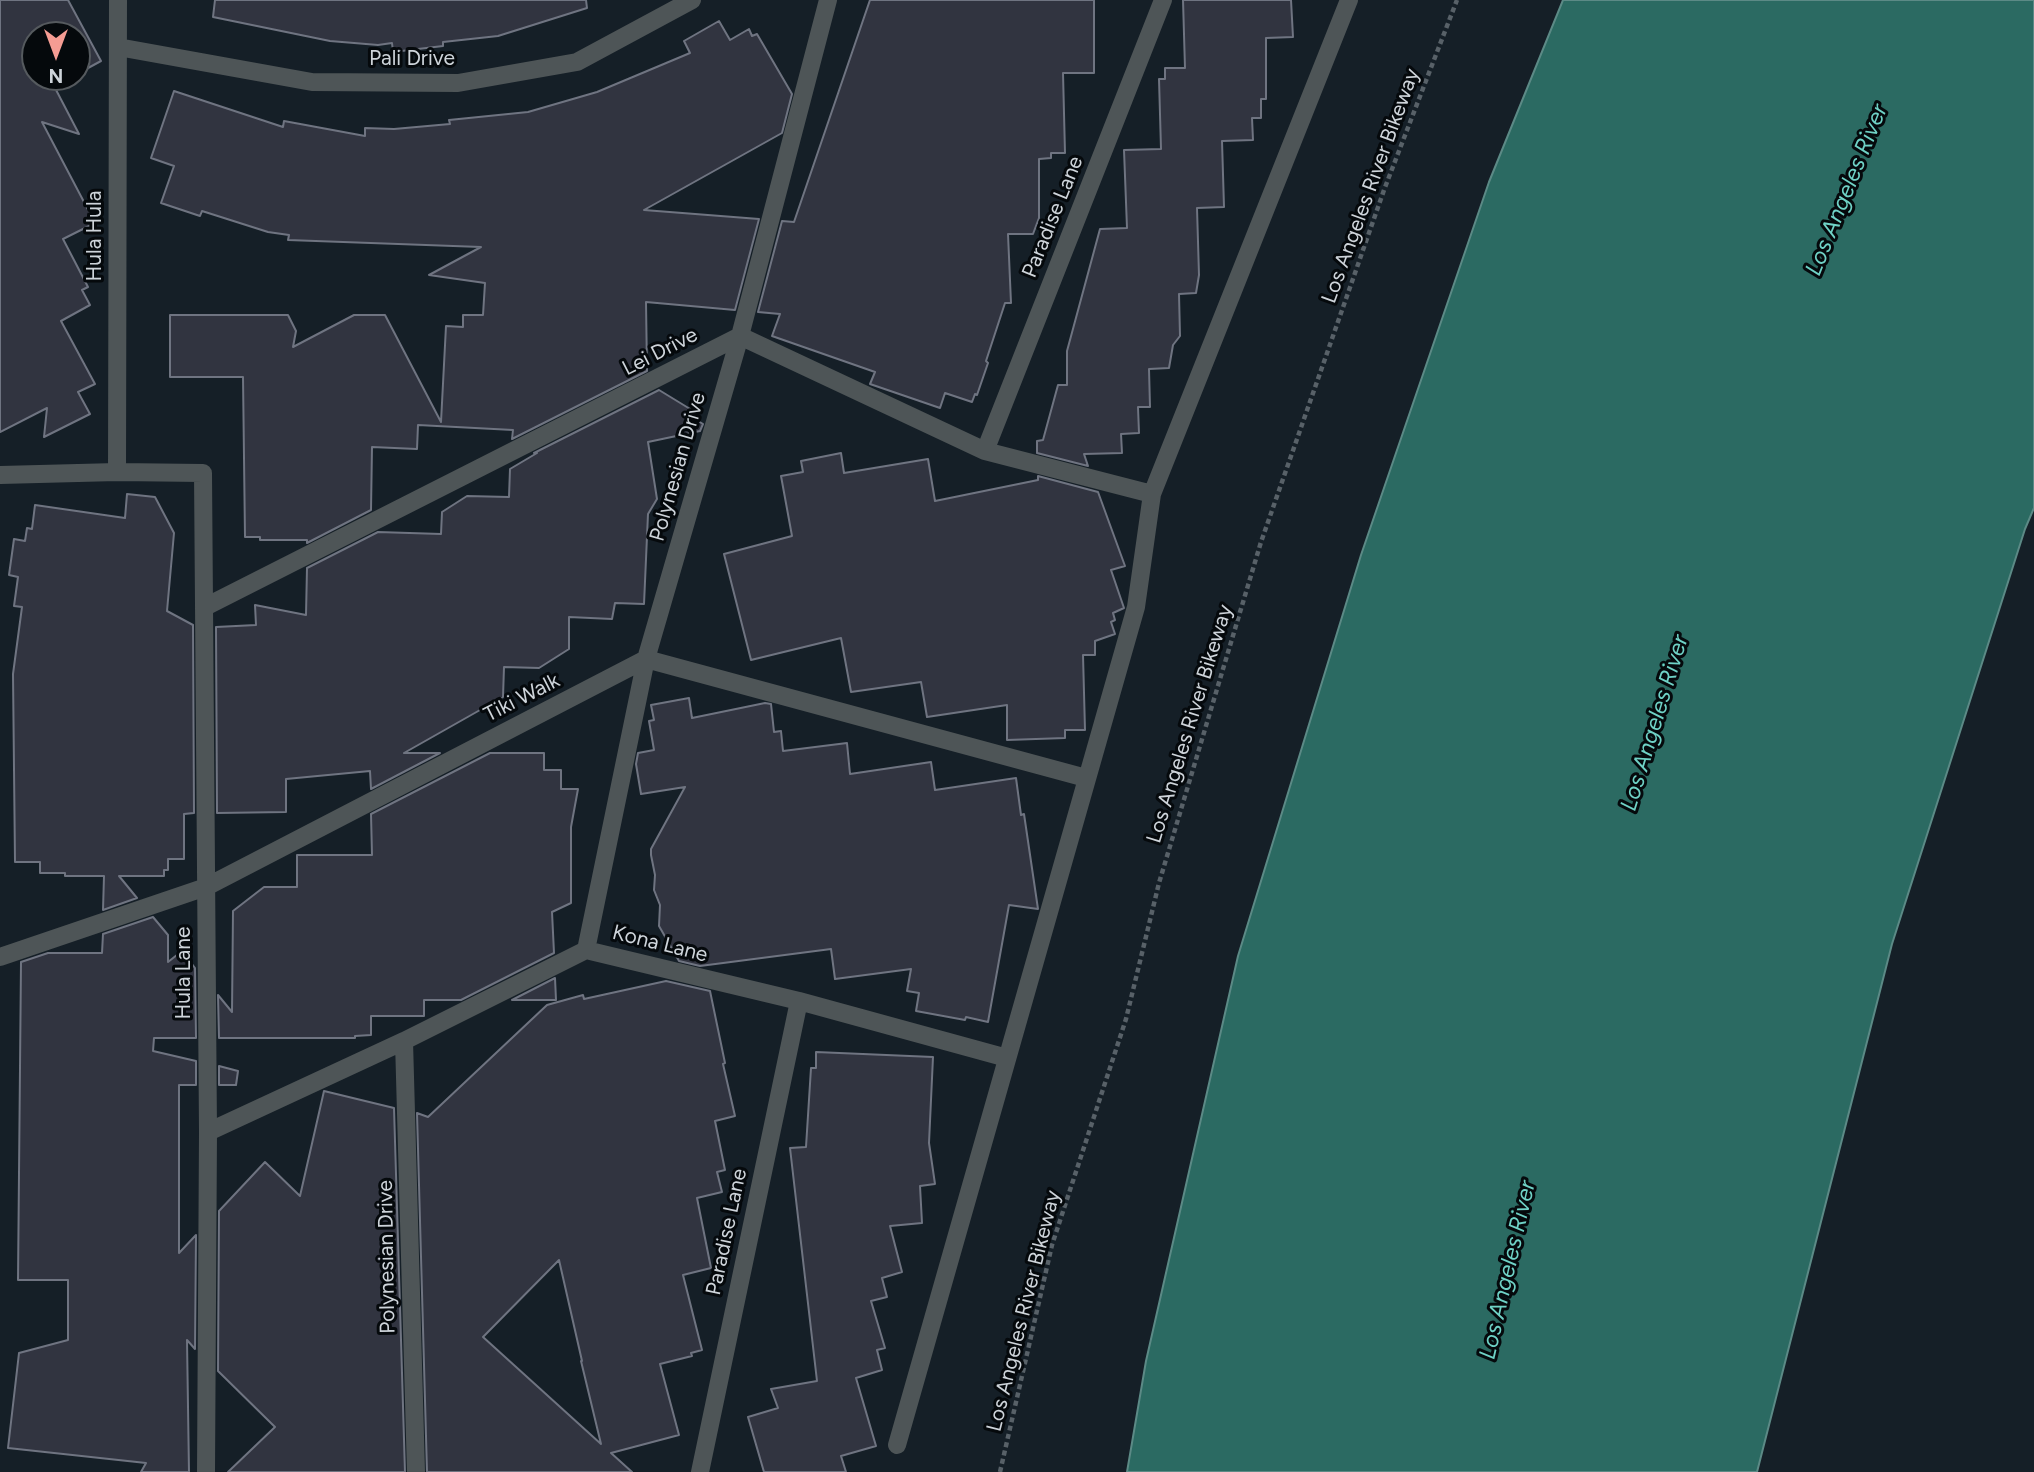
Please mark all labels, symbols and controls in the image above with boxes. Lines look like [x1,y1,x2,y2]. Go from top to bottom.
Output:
north arrow [21,21,91,91]
street label: Pali Drive [369,46,455,72]
text: N [49,64,63,87]
street label: Los Angeles River Bikeway [1317,65,1425,307]
water label: Los Angeles River [1800,100,1894,280]
street label: Paradise Lane [1017,153,1089,281]
street label: Hula Hula [82,191,108,281]
street label: Lei Drive [618,322,702,382]
street label: Polynesian Drive [645,390,711,544]
street label: Los Angeles River Bikeway [1142,602,1238,846]
water label: Los Angeles River [1615,632,1695,814]
street label: Tiki Walk [480,668,564,728]
street label: Kona Lane [610,920,710,968]
street label: Hula Lane [171,927,197,1019]
street label: Paradise Lane [701,1166,753,1298]
water label: Los Angeles River [1474,1178,1542,1362]
street label: Polynesian Drive [373,1180,401,1334]
street label: Los Angeles River Bikeway [982,1188,1066,1434]

